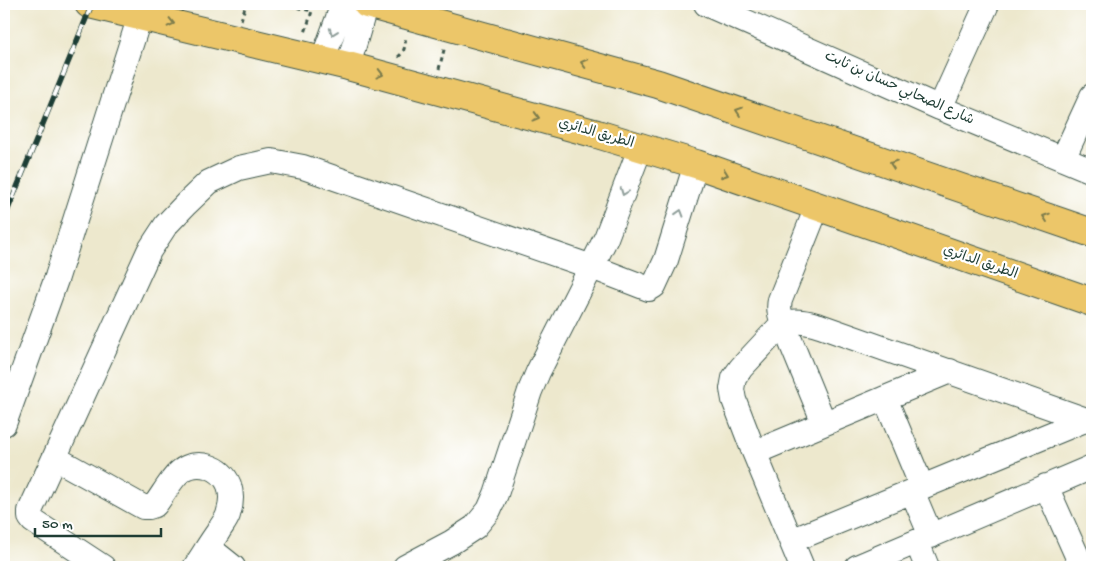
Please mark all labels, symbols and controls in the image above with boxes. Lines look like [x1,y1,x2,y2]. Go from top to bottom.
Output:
one-way arrow [166,17,175,28]
one-way arrow [329,27,339,35]
street label: شارع الصحابي حسان بن ثابت [821,48,976,132]
one-way arrow [579,58,588,69]
one-way arrow [375,68,384,79]
one-way arrow [735,107,744,117]
one-way arrow [532,111,541,122]
street label: الطريق الدائري [556,115,636,153]
one-way arrow [889,160,897,170]
one-way arrow [721,168,729,178]
one-way arrow [620,187,630,196]
one-way arrow [675,209,685,218]
one-way arrow [1042,213,1051,223]
street label: الطريق الدائري [940,242,1020,284]
scale bar [35,506,161,538]
text: 50 m [42,516,73,534]

